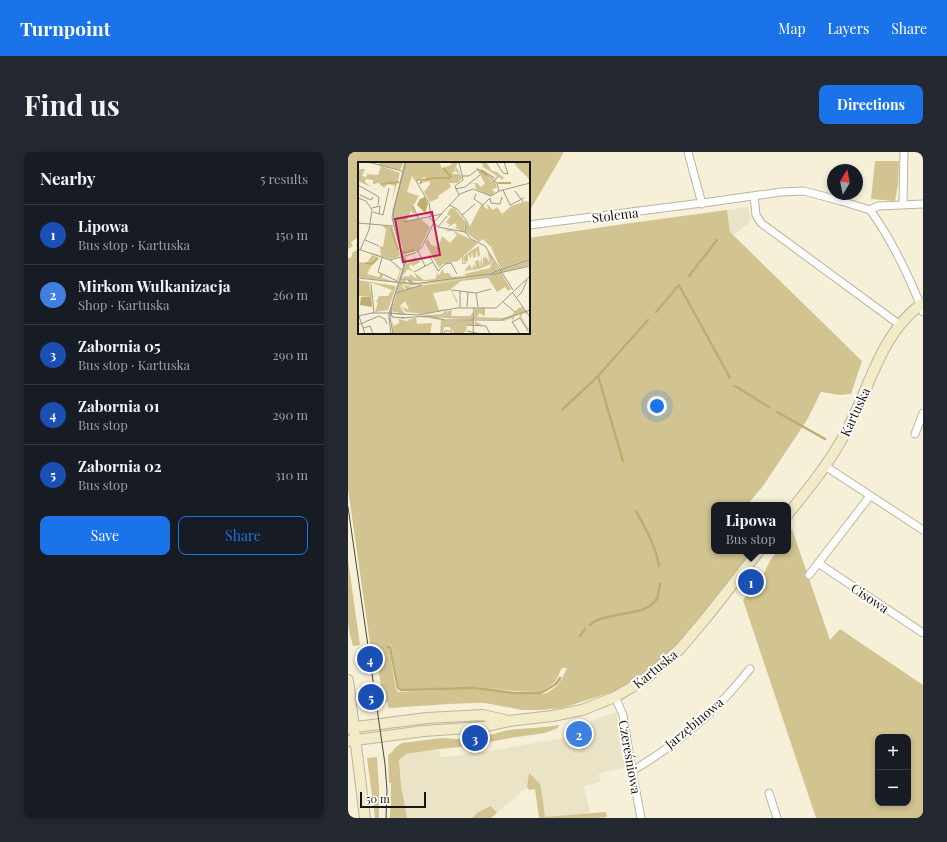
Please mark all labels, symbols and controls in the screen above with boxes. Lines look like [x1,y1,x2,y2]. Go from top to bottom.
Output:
text: Turnpoint [20,15,110,41]
text: Map [778,19,806,38]
text: Layers [828,19,869,38]
text: Share [891,19,927,38]
button: Directions [819,85,923,124]
text: Find us [24,86,120,123]
inset map [358,162,530,334]
north arrow [827,164,863,200]
text: Nearby [40,167,95,189]
text: 5 results [260,170,308,187]
street label: Stolema [591,203,640,226]
text: Lipowa [78,216,129,236]
text: 1 [51,226,55,243]
text: 150 m [275,226,308,243]
text: Bus stop · Kartuska [78,236,190,253]
text: Mirkom Wulkanizacja [78,276,230,296]
text: 2 [50,286,56,303]
text: 260 m [272,286,308,303]
text: Shop · Kartuska [78,296,169,313]
text: Zabornia 05 [78,336,161,356]
text: 3 [50,346,56,363]
text: 290 m [273,346,308,363]
text: Bus stop · Kartuska [78,356,190,373]
street label: Kartuska [836,384,874,439]
text: Zabornia 01 [78,396,160,416]
your location [647,396,667,416]
text: 4 [50,406,56,423]
text: 290 m [273,406,308,423]
text: Bus stop [78,416,128,433]
text: Zabornia 02 [78,456,162,476]
text: 5 [50,466,56,483]
text: 310 m [275,466,308,483]
text: Bus stop [78,476,128,493]
popup [711,502,791,554]
text: Lipowa [726,510,776,530]
button: Save [40,516,170,555]
button: Share [178,516,308,555]
text: Bus stop [726,530,776,547]
pin: 1 [738,567,764,597]
street label: Cisowa [848,579,893,617]
pin: 4 [357,644,383,674]
street label: Kartuska [629,645,681,692]
pin: 5 [358,682,384,712]
street label: Jarzębinowa [660,693,727,753]
pin: 2 [566,719,592,749]
street label: Czereśniowa [616,719,645,796]
pin: 3 [462,723,488,753]
map controls [875,734,911,806]
button: + [875,734,911,770]
button: − [875,770,911,806]
scale bar [360,790,426,809]
text: 50 m [366,791,390,806]

